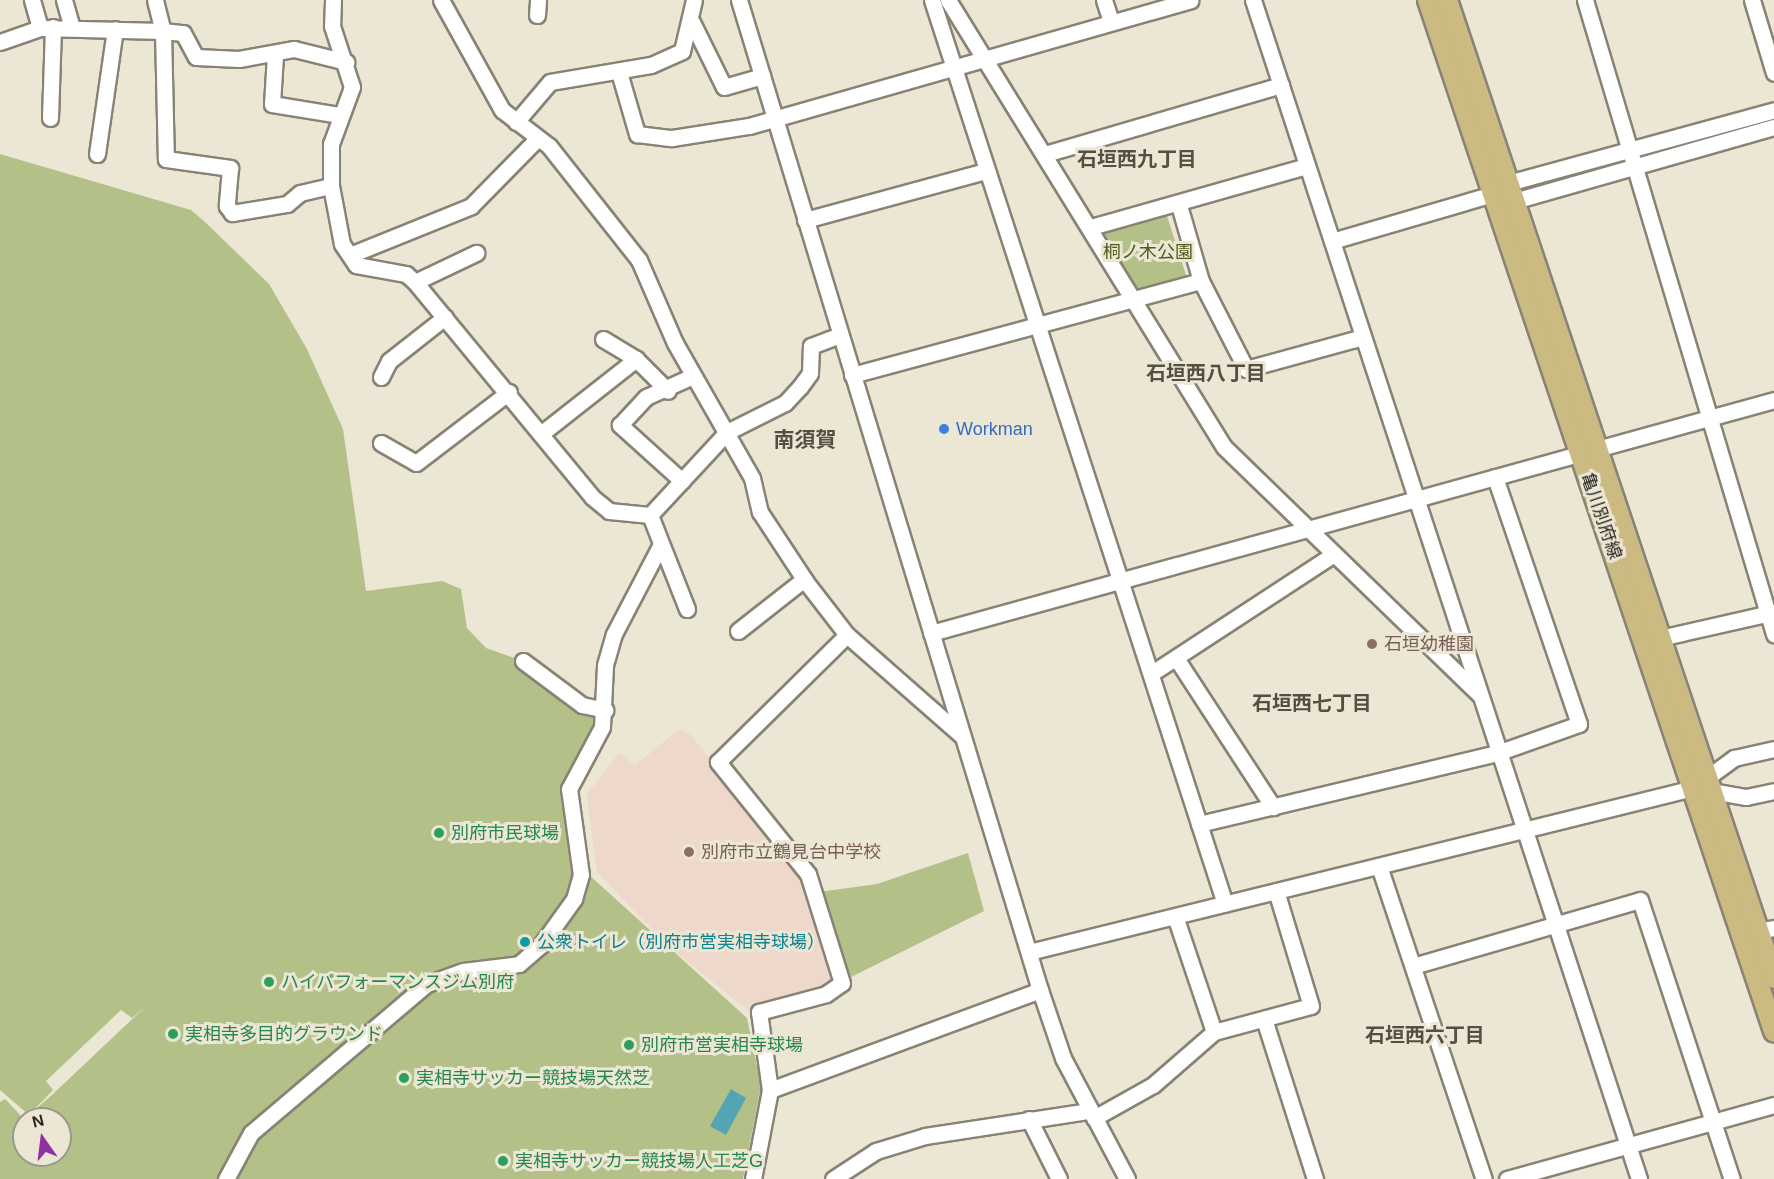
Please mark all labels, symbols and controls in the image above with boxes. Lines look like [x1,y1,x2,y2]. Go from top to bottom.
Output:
district label: 石垣西九丁目 [1077,147,1197,171]
park label: 桐ノ木公園 [1103,241,1193,263]
district label: 石垣西八丁目 [1146,361,1266,385]
place label: Workman [956,418,1033,440]
marker: Workman [937,422,951,436]
district label: 南須賀 [774,427,836,453]
street label: 亀川別府線 [1576,470,1626,562]
place label: 石垣幼稚園 [1384,633,1474,655]
marker: 石垣幼稚園 [1365,637,1379,651]
district label: 石垣西七丁目 [1252,691,1372,715]
place label: 別府市民球場 [451,822,559,844]
marker: 別府市民球場 [432,826,446,840]
place label: 別府市立鶴見台中学校 [701,841,881,863]
marker: 別府市立鶴見台中学校 [682,845,696,859]
place label: 公衆トイレ（別府市営実相寺球場） [537,931,825,953]
marker: 公衆トイレ（別府市営実相寺球場） [518,935,532,949]
place label: ハイパフォーマンスジム別府 [281,971,515,993]
marker: ハイパフォーマンスジム別府 [262,975,276,989]
place label: 実相寺多目的グラウンド [185,1023,383,1045]
district label: 石垣西六丁目 [1365,1023,1485,1047]
marker: 実相寺多目的グラウンド [166,1027,180,1041]
place label: 別府市営実相寺球場 [641,1034,803,1056]
marker: 別府市営実相寺球場 [622,1038,636,1052]
place label: 実相寺サッカー競技場天然芝 [416,1067,650,1089]
marker: 実相寺サッカー競技場天然芝 [397,1071,411,1085]
north arrow [12,1107,72,1167]
text: N [30,1111,46,1131]
place label: 実相寺サッカー競技場人工芝G [515,1150,763,1172]
marker: 実相寺サッカー競技場人工芝G [496,1154,510,1168]

